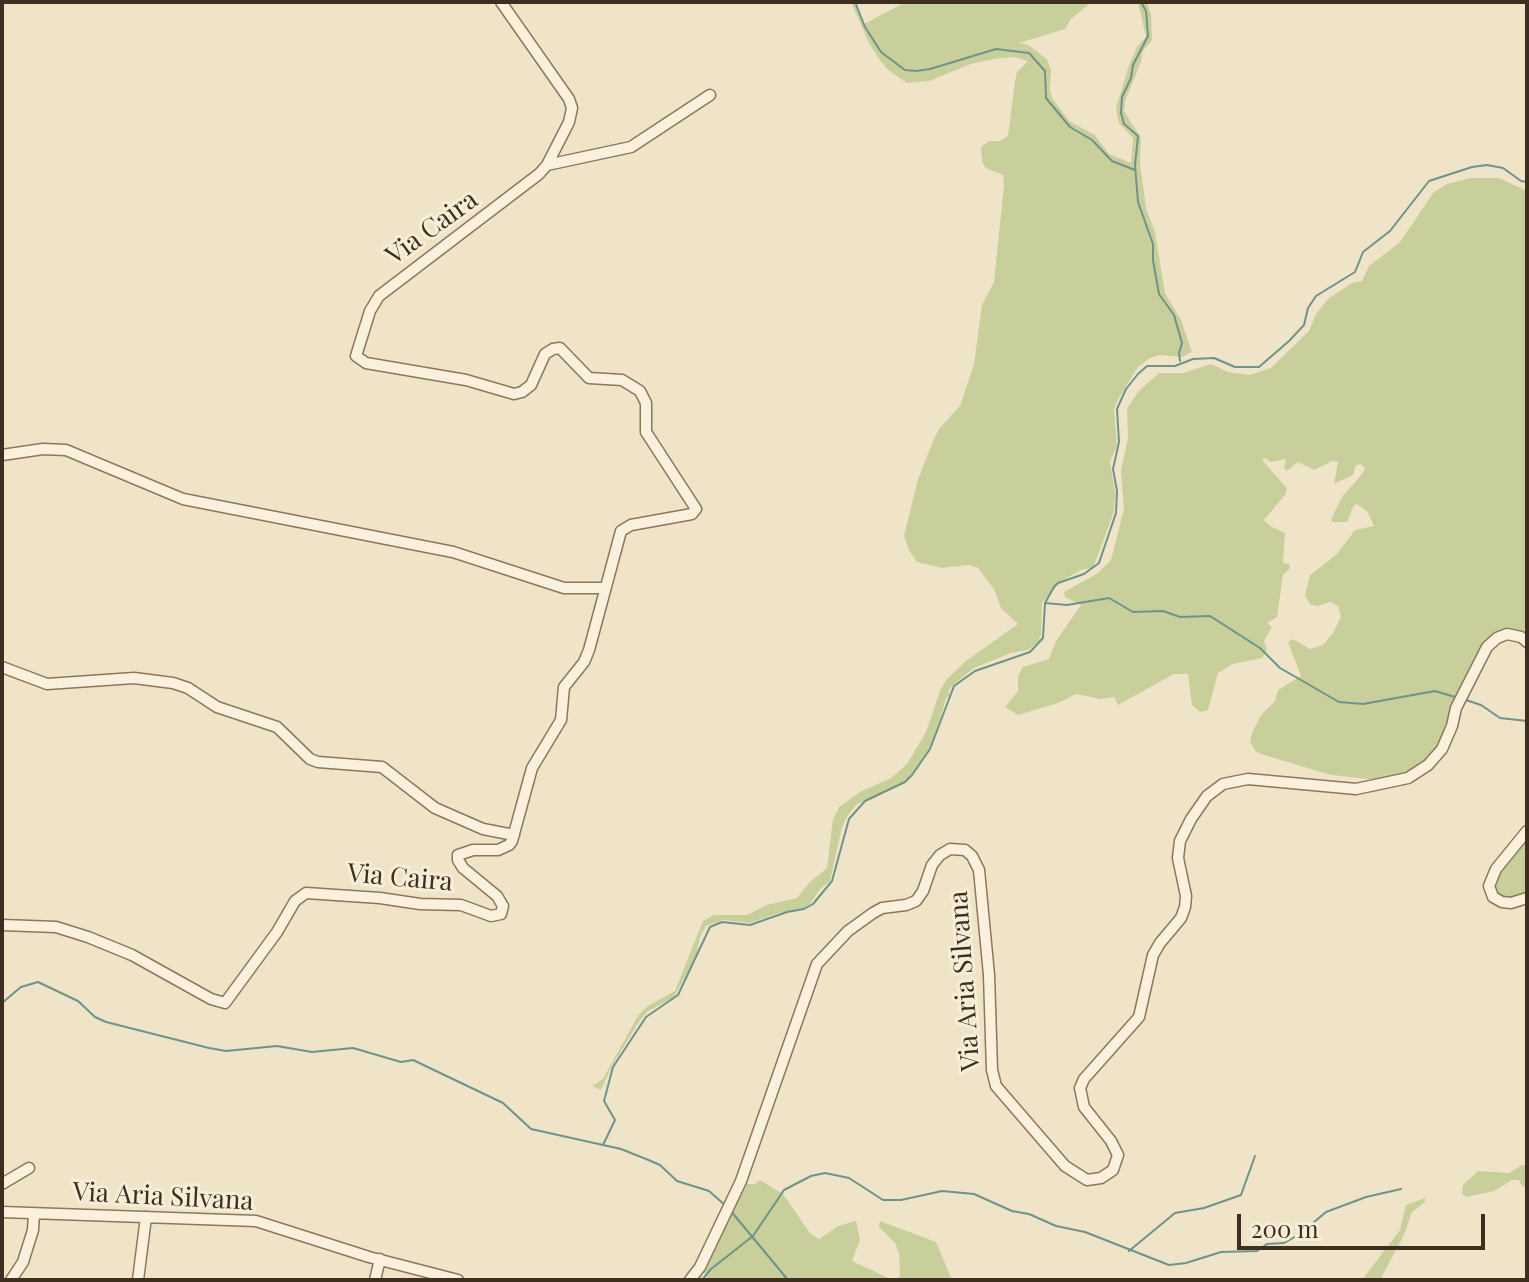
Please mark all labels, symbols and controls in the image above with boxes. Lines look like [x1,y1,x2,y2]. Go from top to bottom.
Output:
street label: Via Caira [380,184,484,272]
street label: Via Caira [346,858,454,898]
street label: Via Aria Silvana [943,890,987,1072]
street label: Via Aria Silvana [72,1177,254,1217]
scale bar [1241,1198,1489,1248]
text: 200 m [1251,1212,1319,1244]

